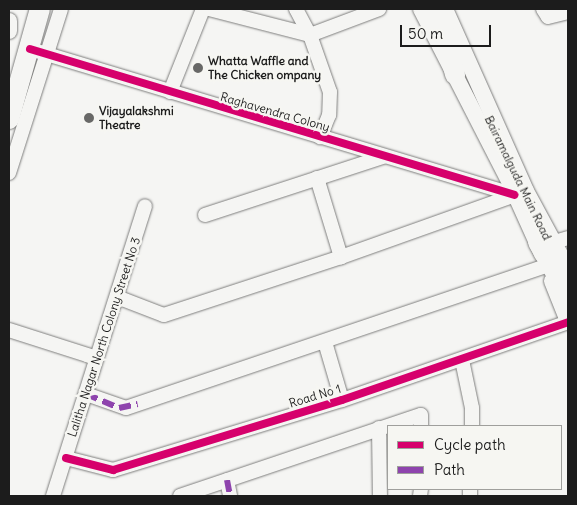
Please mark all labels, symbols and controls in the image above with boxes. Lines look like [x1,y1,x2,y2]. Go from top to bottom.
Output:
scale bar [402,15,493,47]
text: 50 m [408,24,443,43]
place label: Whatta Waffle and The Chicken ompany [208,54,321,82]
marker: Whatta Waffle and The Chicken ompany [192,62,204,74]
street label: Raghavendra Colony [219,89,331,135]
place label: Vijayalakshmi Theatre [99,104,174,132]
marker: Vijayalakshmi Theatre [83,112,95,124]
street label: Bairamalguda Main Road [482,113,554,243]
street label: Lalitha Nagar North Colony Street No 3 [65,235,143,439]
street label: Road No 1 [287,381,343,411]
legend [387,425,562,490]
text: Cycle path [434,435,506,454]
text: Path [434,460,465,479]

